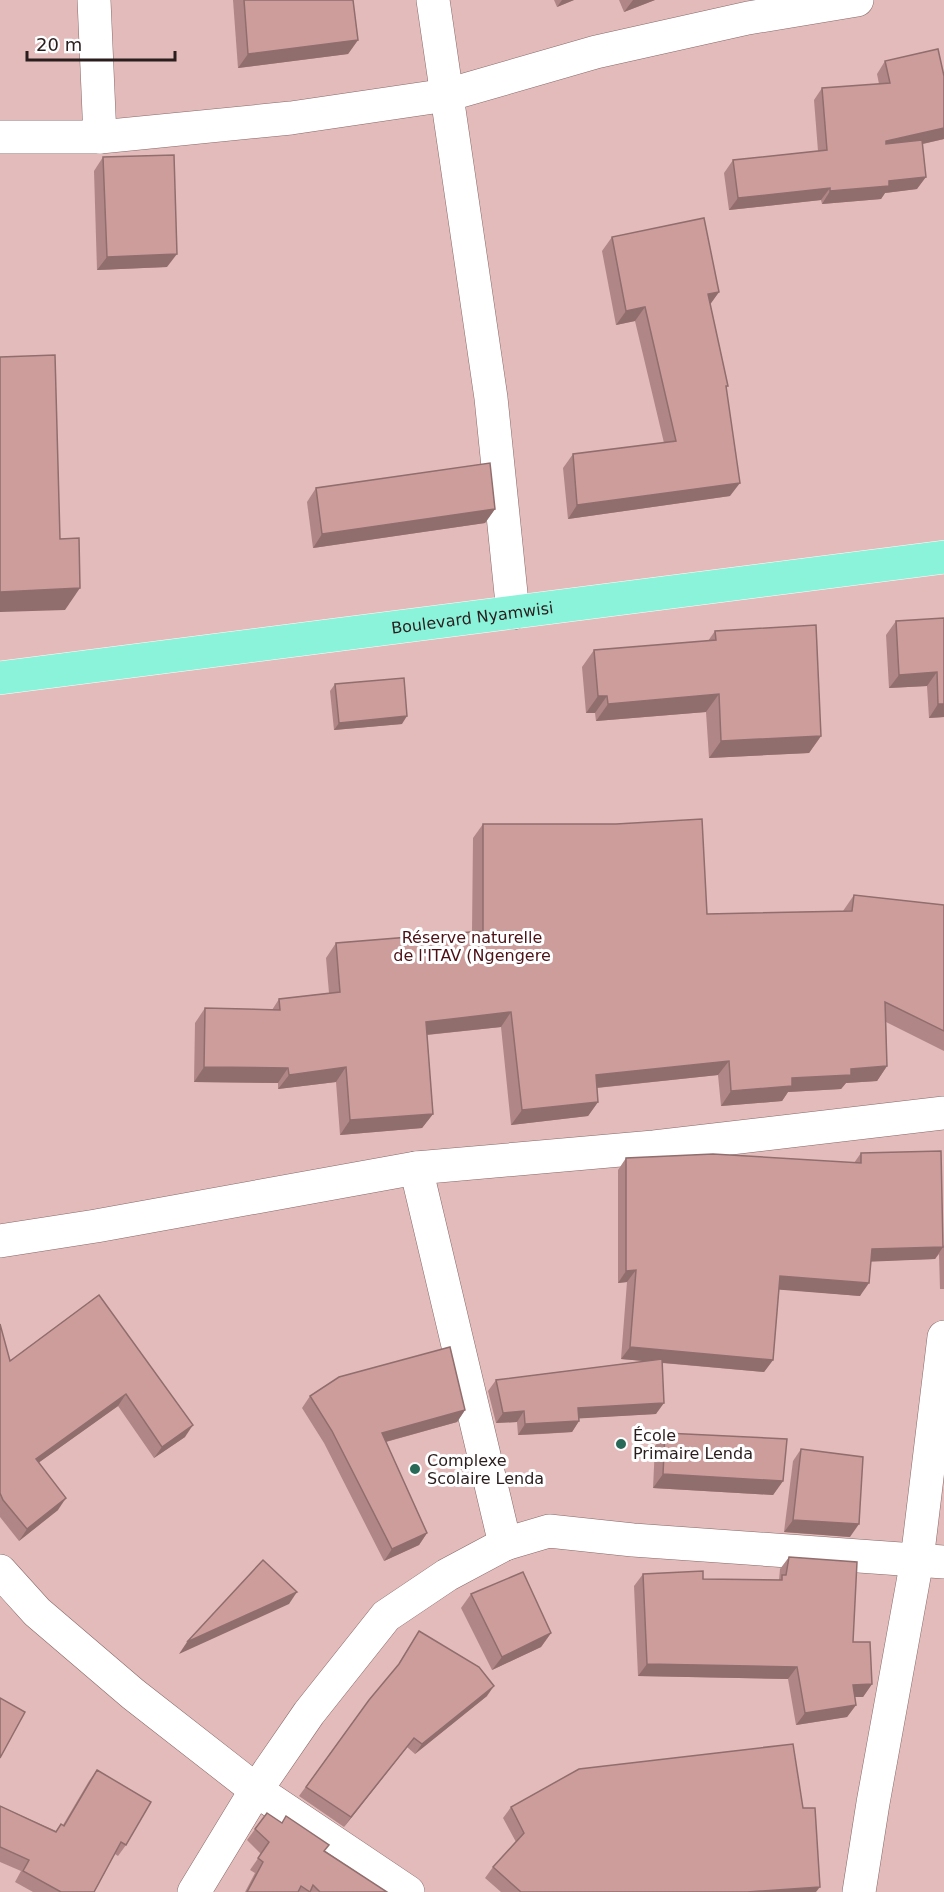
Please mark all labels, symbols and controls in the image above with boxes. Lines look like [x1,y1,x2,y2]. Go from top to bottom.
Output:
scale bar [27,24,176,62]
text: 20 m [36,34,82,55]
street label: Boulevard Nyamwisi [390,598,554,637]
park label: Réserve naturelle de l'ITAV (Ngengere [393,928,551,965]
place label: École Primaire Lenda [633,1426,753,1463]
marker: École Primaire Lenda [614,1437,628,1451]
place label: Complexe Scolaire Lenda [427,1451,544,1488]
marker: Complexe Scolaire Lenda [408,1462,422,1476]

